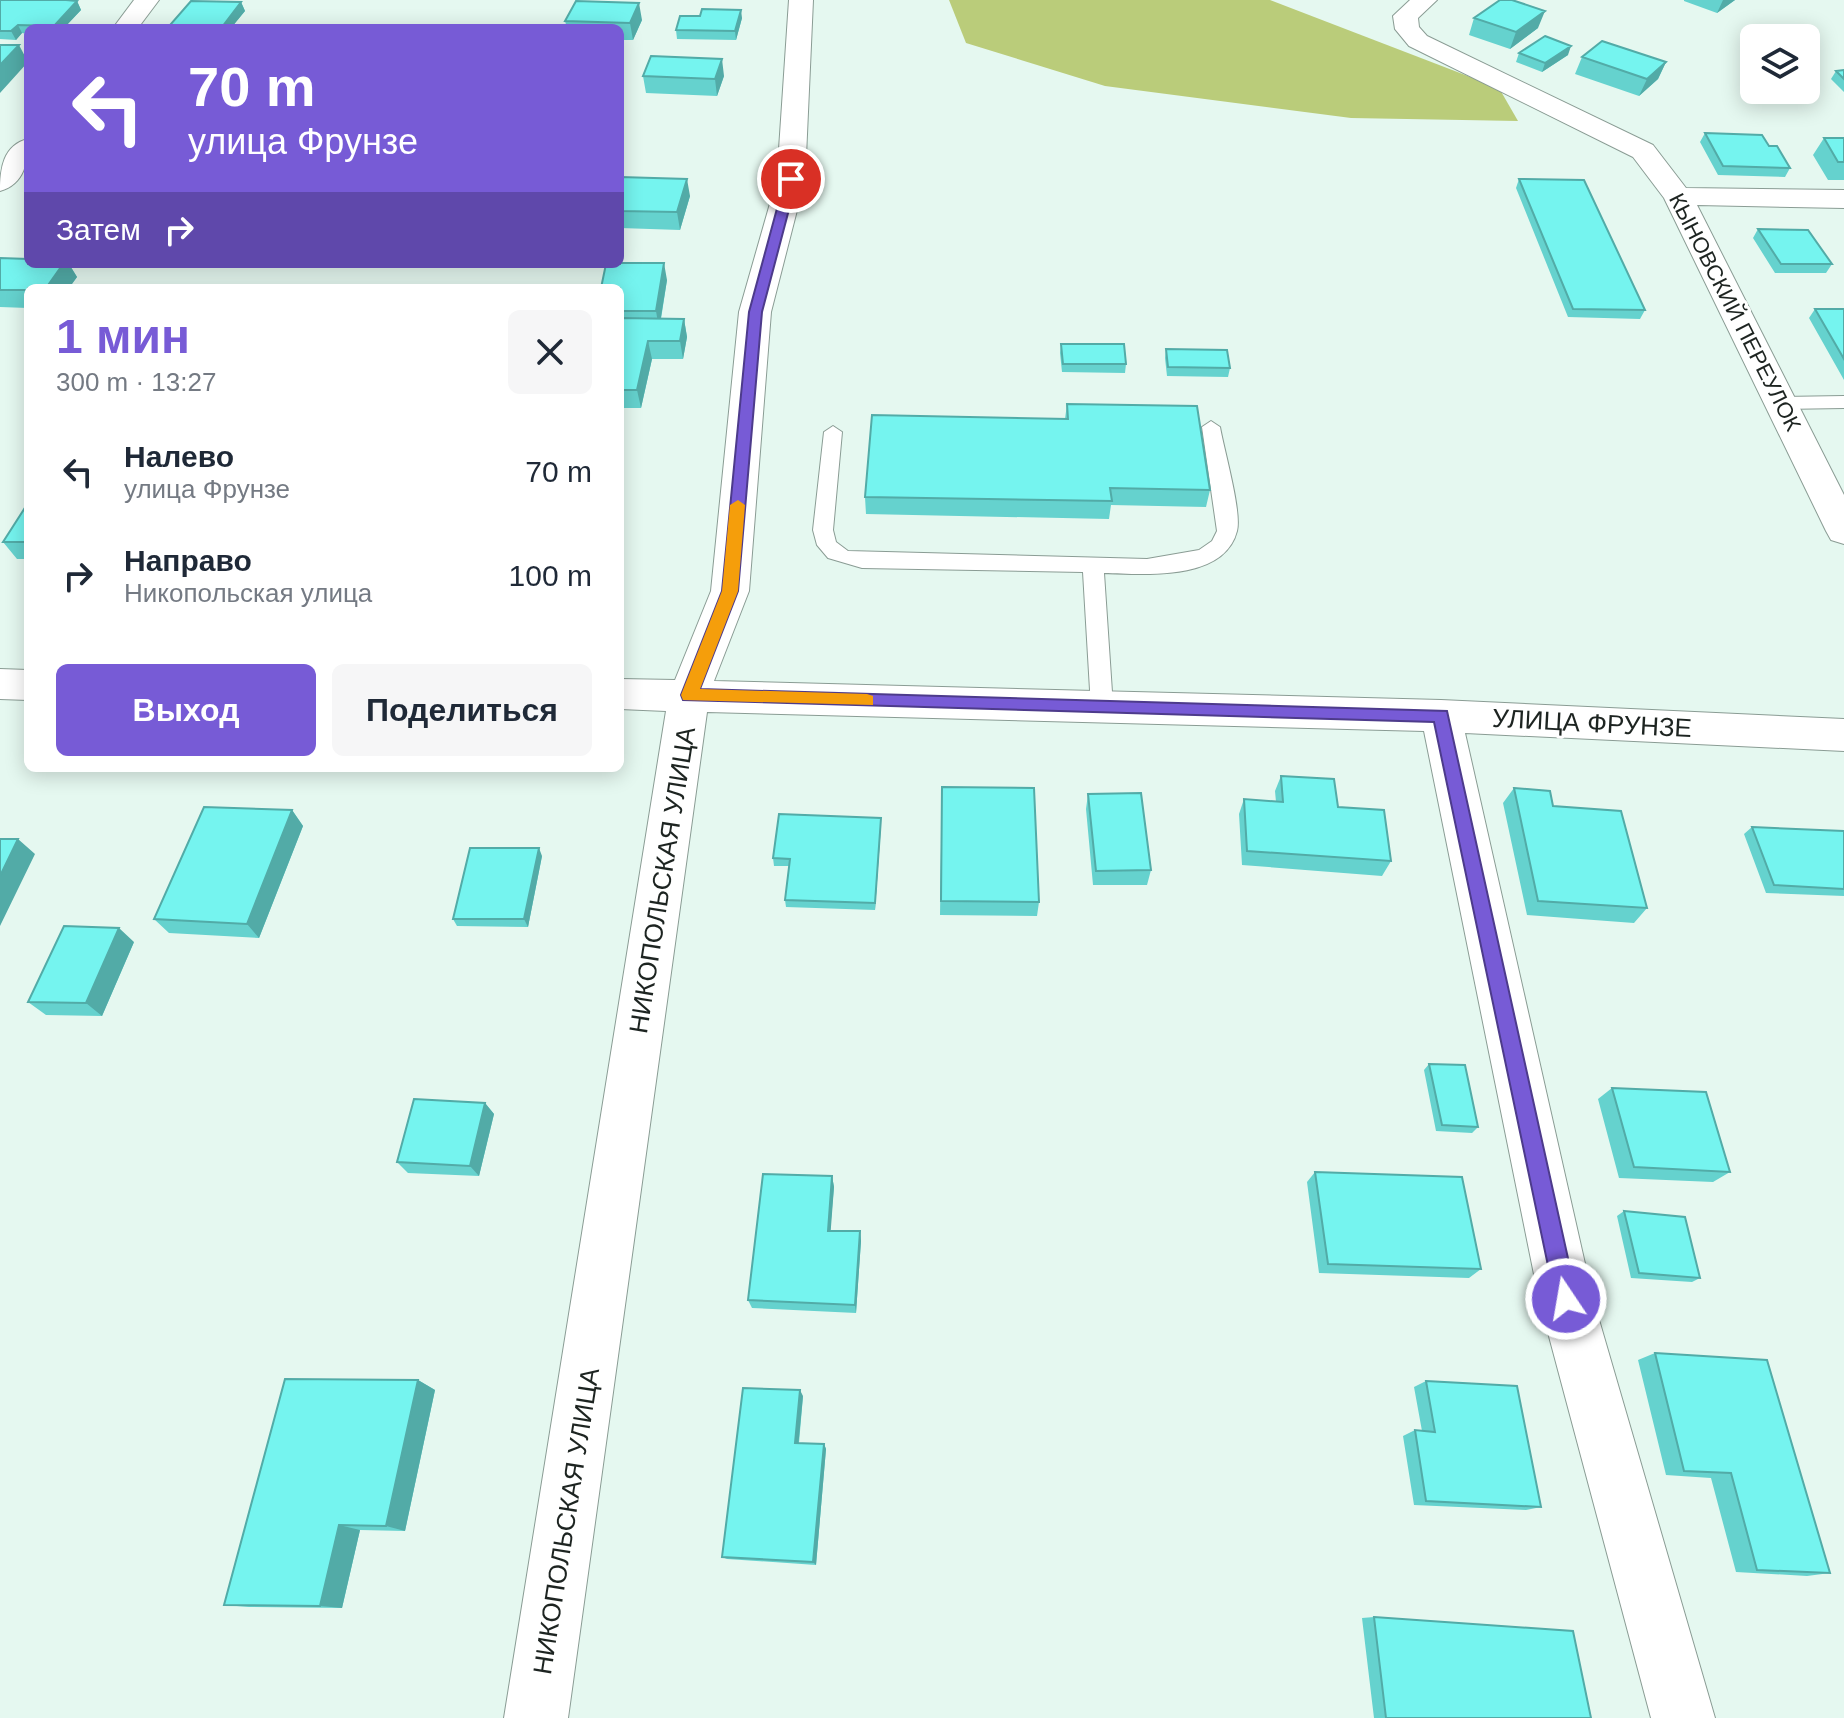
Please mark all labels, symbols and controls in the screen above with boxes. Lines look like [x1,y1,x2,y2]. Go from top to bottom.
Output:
map controls [1740,24,1820,104]
button: layers [1740,24,1820,104]
text: 70 m [188,55,316,118]
icon: left [56,56,160,160]
text: улица Фрунзе [188,121,418,162]
pin [757,145,825,213]
icon: arrive [769,157,813,201]
street label: КЫНОВСКИЙ ПЕРЕУЛОК [1664,189,1806,435]
icon: right [157,208,201,252]
text: Затем [56,213,141,246]
text: 1 мин [56,310,190,363]
button: close [508,310,592,394]
text: 300 m · 13:27 [56,367,216,397]
text: Налево [124,440,234,473]
icon: left [56,450,100,494]
text: 70 m [525,455,592,488]
text: улица Фрунзе [124,474,290,504]
text: Направо [124,544,252,577]
icon: right [56,554,100,598]
text: 100 m [509,559,592,592]
text: Никопольская улица [124,578,372,608]
button: Выход [56,664,316,756]
button: Поделиться [332,664,592,756]
street label: УЛИЦА ФРУНЗЕ [1491,703,1693,743]
street label: НИКОПОЛЬСКАЯ УЛИЦА [623,724,701,1035]
position arrow [1524,1257,1608,1341]
street label: НИКОПОЛЬСКАЯ УЛИЦА [527,1365,605,1676]

